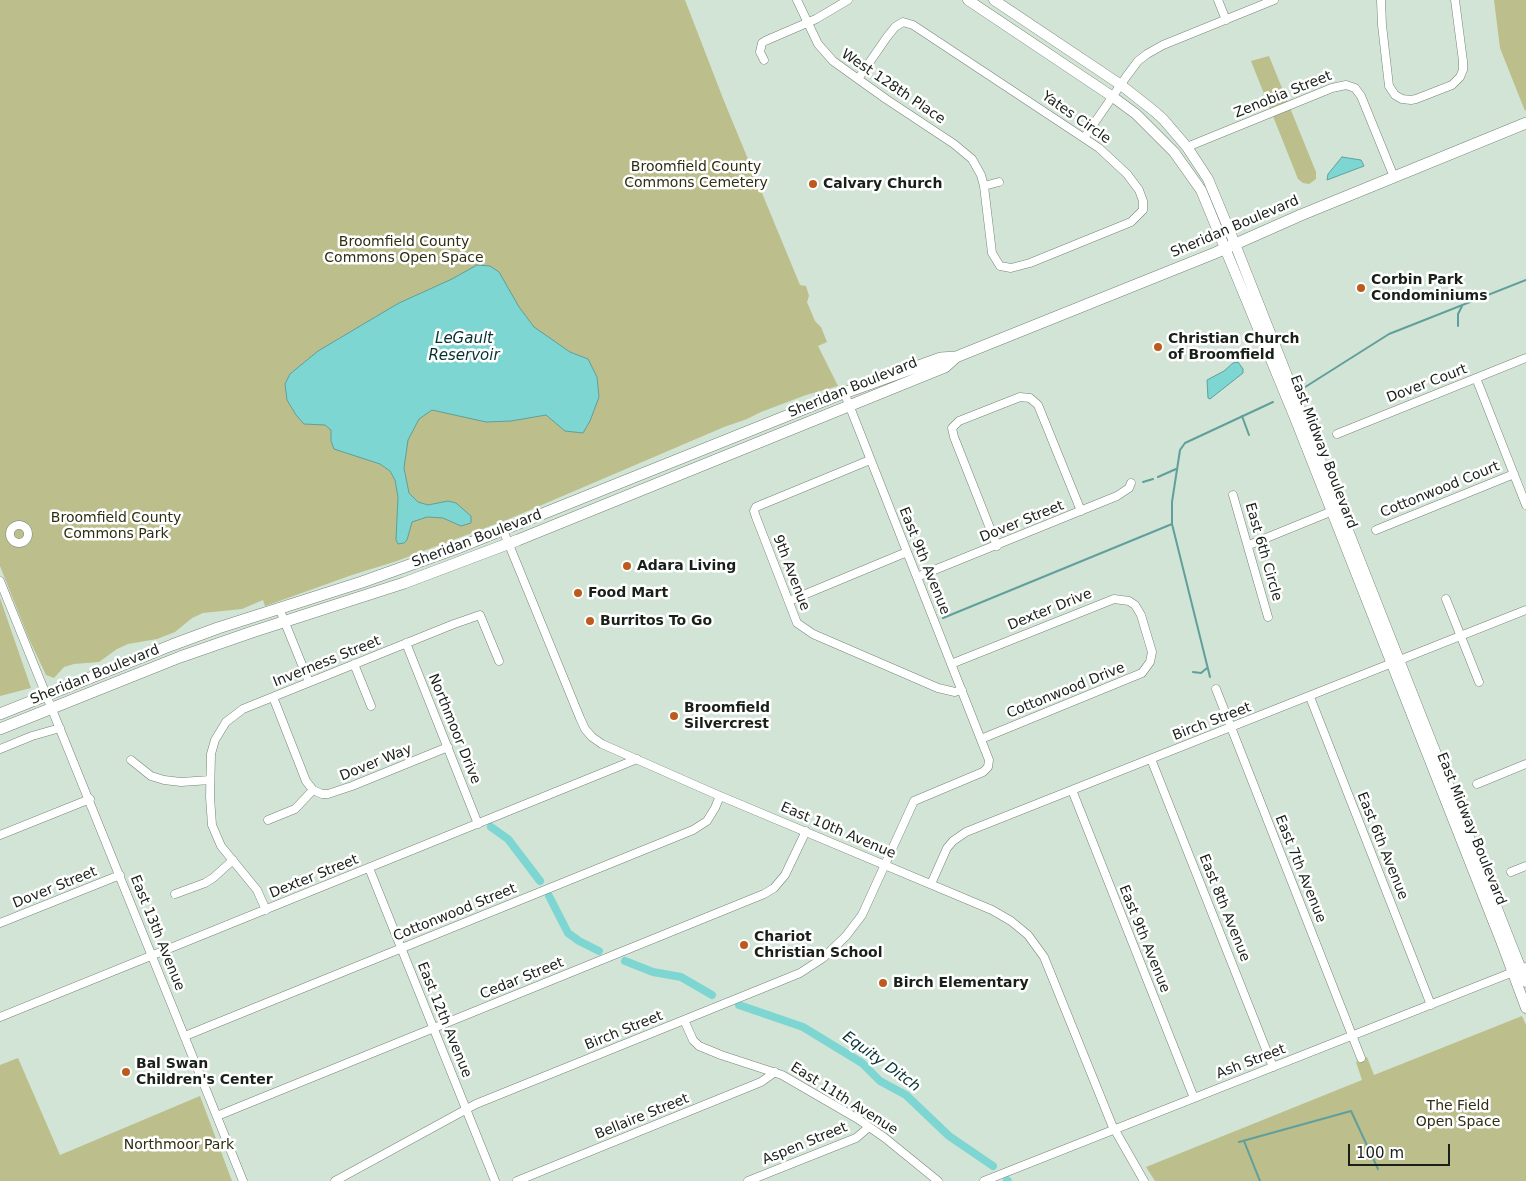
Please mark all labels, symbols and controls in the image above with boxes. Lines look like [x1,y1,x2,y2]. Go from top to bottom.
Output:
street label: West 128th Place [838,46,948,128]
street label: Zenobia Street [1232,68,1334,122]
street label: Yates Circle [1038,88,1114,148]
park label: Broomfield County Commons Cemetery [624,159,768,192]
place label: Calvary Church [823,176,942,192]
marker: Calvary Church [807,178,819,190]
street label: Sheridan Boulevard [1168,192,1302,262]
park label: Broomfield County Commons Open Space [324,234,484,266]
place label: Corbin Park Condominiums [1371,272,1488,304]
marker: Corbin Park Condominiums [1355,282,1367,294]
water label: LeGault Reservoir [428,330,500,365]
place label: Christian Church of Broomfield [1168,331,1299,364]
marker: Christian Church of Broomfield [1152,341,1164,353]
street label: Sheridan Boulevard [786,354,920,422]
street label: Dover Court [1384,361,1470,407]
street label: East Midway Boulevard [1286,373,1360,531]
street label: Cottonwood Court [1378,458,1502,522]
street label: Dover Street [978,498,1066,546]
street label: East 6th Circle [1241,501,1285,603]
street label: East 9th Avenue [895,505,953,617]
street label: Sheridan Boulevard [410,506,544,572]
park label: Broomfield County Commons Park [51,510,181,542]
street label: 9th Avenue [769,533,813,613]
place label: Adara Living [637,558,736,574]
marker: Adara Living [621,560,633,572]
place label: Food Mart [588,585,668,601]
street label: Dexter Drive [1006,586,1094,634]
marker: Food Mart [572,587,584,599]
place label: Burritos To Go [600,613,712,629]
marker: Burritos To Go [584,615,596,627]
street label: Inverness Street [271,633,383,691]
street label: Sheridan Boulevard [28,641,162,709]
street label: Cottonwood Drive [1004,660,1128,722]
street label: Northmoor Drive [424,671,484,787]
street label: Birch Street [1170,699,1254,745]
place label: Broomfield Silvercrest [684,700,770,732]
marker: Broomfield Silvercrest [668,710,680,722]
street label: Dover Way [337,741,415,785]
street label: East Midway Boulevard [1433,750,1509,908]
street label: East 6th Avenue [1353,790,1411,902]
street label: East 10th Avenue [778,799,898,863]
street label: East 7th Avenue [1271,813,1329,925]
street label: Dexter Street [267,852,361,902]
street label: East 8th Avenue [1195,852,1253,964]
street label: Dover Street [11,864,99,912]
street label: East 13th Avenue [126,873,188,993]
street label: Cottonwood Street [391,881,519,945]
street label: East 9th Avenue [1115,883,1173,995]
place label: Chariot Christian School [754,929,882,962]
marker: Chariot Christian School [738,939,750,951]
street label: Cedar Street [478,955,566,1003]
street label: East 12th Avenue [413,960,475,1080]
place label: Birch Elementary [893,975,1029,991]
marker: Birch Elementary [877,977,889,989]
street label: Birch Street [583,1008,665,1054]
water label: Equity Ditch [839,1028,923,1096]
street label: Ash Street [1214,1041,1288,1083]
place label: Bal Swan Children's Center [136,1056,273,1088]
street label: East 11th Avenue [787,1059,901,1139]
marker: Bal Swan Children's Center [120,1066,132,1078]
street label: Bellaire Street [593,1091,691,1143]
park label: The Field Open Space [1416,1098,1500,1130]
street label: Aspen Street [760,1119,850,1169]
scale bar [1351,1134,1454,1166]
park label: Northmoor Park [124,1137,234,1153]
text: 100 m [1356,1144,1404,1162]

